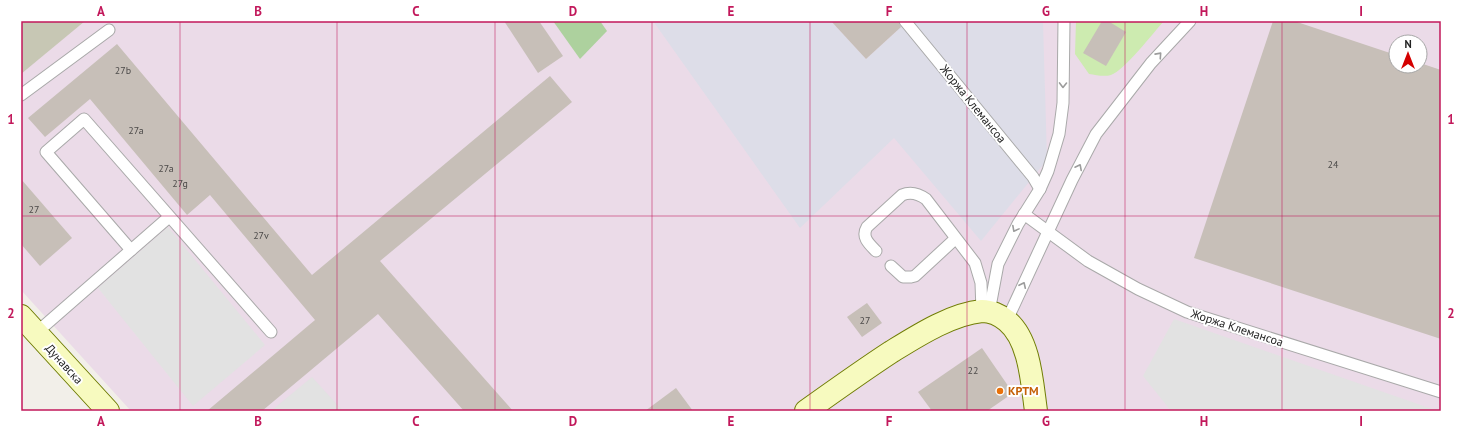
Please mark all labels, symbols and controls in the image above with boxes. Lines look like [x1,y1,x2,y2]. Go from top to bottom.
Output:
text: A [97,3,105,20]
text: B [254,3,262,20]
text: C [412,3,420,20]
text: D [569,3,577,20]
text: E [728,3,735,20]
text: F [886,3,893,20]
text: G [1042,3,1050,20]
text: H [1200,3,1208,20]
text: I [1359,3,1363,20]
north arrow [1388,34,1428,74]
text: N [1404,37,1412,51]
one-way arrow [1154,52,1161,60]
street label: Жоржа Клемансоа [937,61,1010,146]
house number: 27b [115,64,131,77]
one-way arrow [1059,82,1068,88]
text: 1 [7,111,15,128]
text: 1 [1447,111,1455,128]
house number: 27a [128,124,144,137]
house number: 24 [1328,158,1339,171]
house number: 27a [158,162,174,175]
one-way arrow [1074,164,1082,172]
house number: 27g [172,177,188,190]
house number: 27 [29,203,39,216]
one-way arrow [1013,225,1020,232]
house number: 27v [253,229,269,242]
one-way arrow [1018,282,1026,289]
text: 2 [7,305,15,322]
street label: Жоржа Клемансоа [1188,305,1285,350]
text: 2 [1447,305,1455,322]
house number: 27 [860,314,870,327]
street label: Дунавска [42,340,86,387]
house number: 22 [968,364,978,377]
place label: KPTM [1008,383,1039,398]
marker: KPTM [995,386,1005,396]
text: A [97,413,105,430]
text: B [254,413,262,430]
text: C [412,413,420,430]
text: D [569,413,577,430]
text: E [728,413,735,430]
text: F [886,413,893,430]
text: G [1042,413,1050,430]
text: H [1200,413,1208,430]
text: I [1359,413,1363,430]

